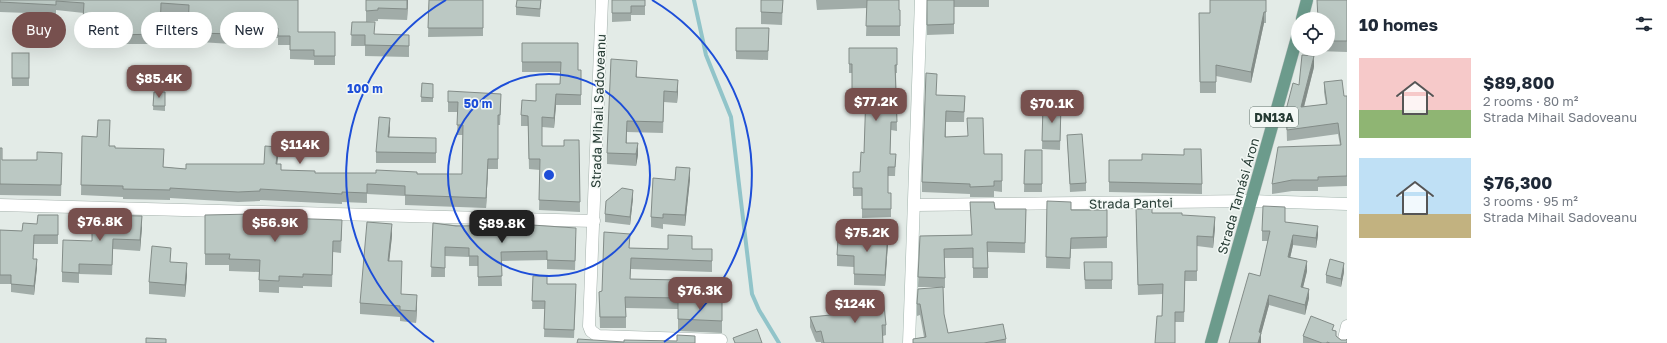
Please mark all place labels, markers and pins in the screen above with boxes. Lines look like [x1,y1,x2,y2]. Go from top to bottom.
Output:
pin: $85.4K [126,65,192,99]
pin: $77.2K [843,88,909,122]
pin: $70.1K [1019,90,1085,124]
pin: $114K [272,131,328,165]
centre of rings [542,168,556,182]
pin: $76.8K [67,208,133,242]
pin: $56.9K [242,209,308,243]
pin: $89.8K [469,210,535,244]
pin: $75.2K [834,219,900,253]
pin: $76.3K [667,277,733,311]
pin: $124K [827,290,883,324]

